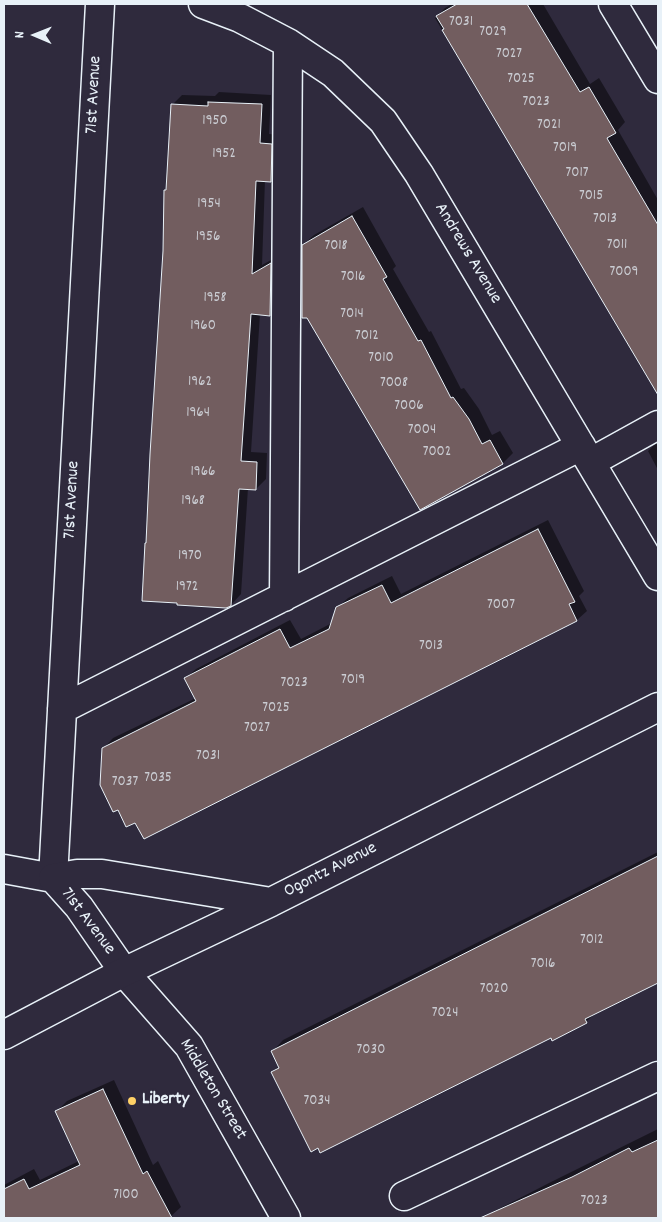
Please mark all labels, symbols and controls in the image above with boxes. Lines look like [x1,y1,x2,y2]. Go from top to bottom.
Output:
north arrow [10,10,60,60]
house number: 7031 [449,14,473,32]
house number: 7029 [479,24,507,42]
text: N [10,31,30,38]
house number: 7027 [496,46,522,64]
street label: 71st Avenue [82,55,108,135]
house number: 7025 [507,71,535,89]
house number: 7023 [522,94,550,112]
house number: 1950 [202,113,228,131]
house number: 7021 [537,117,561,135]
house number: 7019 [553,140,577,158]
house number: 1952 [212,146,236,164]
house number: 7017 [566,165,588,183]
house number: 7015 [579,188,603,206]
house number: 1954 [197,196,221,214]
street label: Andrews Avenue [428,200,506,308]
house number: 7013 [593,211,617,229]
house number: 1956 [196,229,220,247]
house number: 7011 [607,237,627,255]
house number: 7018 [324,238,348,256]
house number: 7009 [610,264,638,282]
house number: 7016 [341,269,365,287]
house number: 1958 [203,290,227,308]
house number: 7014 [340,306,364,324]
house number: 1960 [190,318,216,336]
house number: 7012 [355,328,379,346]
house number: 7010 [368,350,394,368]
house number: 1962 [188,374,212,392]
house number: 7008 [380,375,408,393]
house number: 7006 [394,398,424,416]
house number: 1964 [186,405,210,423]
house number: 7004 [408,422,436,440]
house number: 7002 [423,444,451,462]
street label: 71st Avenue [60,460,86,540]
house number: 1966 [191,464,215,482]
house number: 1968 [181,493,205,511]
house number: 1970 [178,548,202,566]
house number: 1972 [176,579,198,597]
house number: 7007 [487,597,515,615]
house number: 7013 [419,638,443,656]
house number: 7019 [341,672,365,690]
house number: 7023 [280,675,308,693]
house number: 7025 [262,700,290,718]
house number: 7027 [244,720,270,738]
house number: 7031 [196,748,220,766]
house number: 7035 [144,770,172,788]
house number: 7037 [112,774,138,792]
street label: Ogontz Avenue [281,838,381,904]
street label: 71st Avenue [55,884,119,960]
house number: 7012 [580,932,604,950]
house number: 7016 [531,956,555,974]
house number: 7020 [480,981,508,999]
house number: 7024 [432,1005,458,1023]
street label: Middleton Street [173,1036,251,1144]
house number: 7030 [357,1042,385,1060]
place label: Liberty [142,1090,189,1112]
house number: 7034 [304,1093,330,1111]
marker: Liberty [126,1095,138,1107]
house number: 7100 [113,1187,139,1205]
house number: 7023 [580,1193,608,1211]

